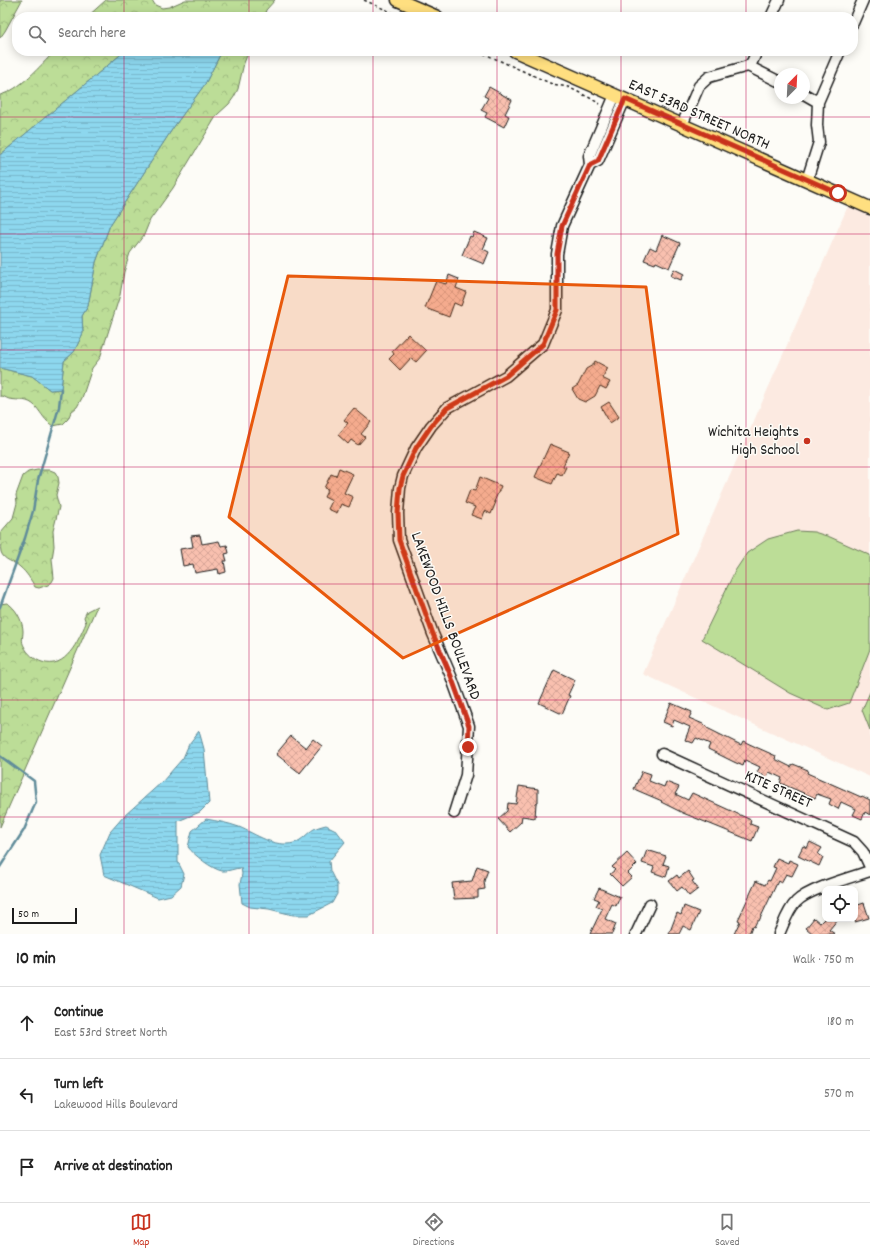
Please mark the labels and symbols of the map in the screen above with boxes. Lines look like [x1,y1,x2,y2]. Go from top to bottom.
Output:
north arrow [774,68,810,104]
street label: EAST 53RD STREET NORTH [625,73,773,157]
route start [829,184,847,202]
place label: Wichita Heights High School [708,421,799,462]
marker: Wichita Heights High School [802,436,812,446]
street label: LAKEWOOD HILLS BOULEVARD [404,529,486,703]
route end [459,738,477,756]
street label: KITE STREET [740,765,816,815]
scale bar [12,906,77,925]

